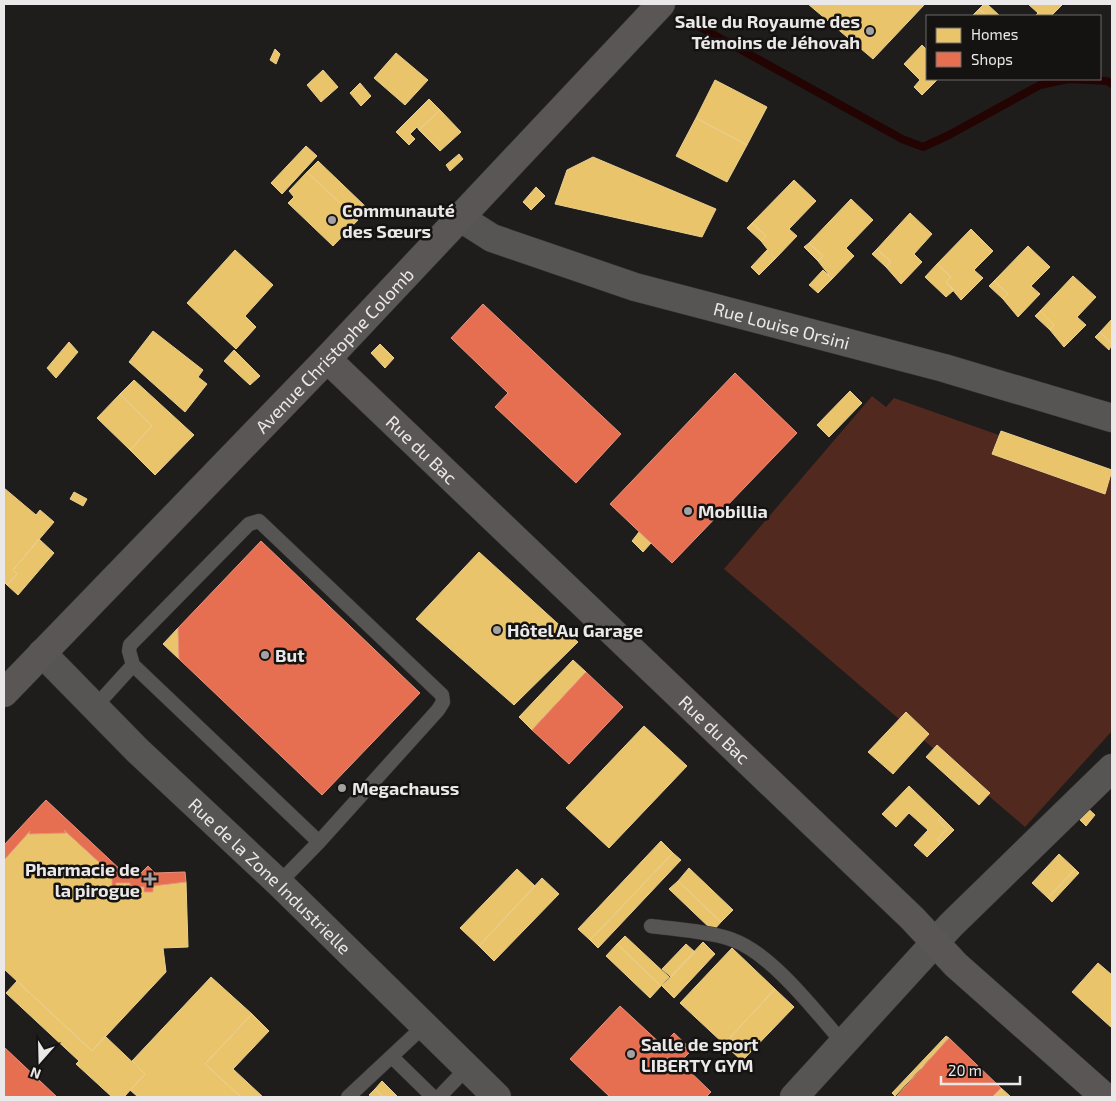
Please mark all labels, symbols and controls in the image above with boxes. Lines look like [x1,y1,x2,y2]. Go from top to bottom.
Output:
place label: Salle du Royaume des Témoins de Jéhovah [675,10,860,53]
legend [926,15,1101,80]
marker: Salle du Royaume des Témoins de Jéhovah [864,25,876,37]
text: Homes [971,25,1018,43]
text: Shops [971,50,1013,68]
place label: Communauté des Sœurs [342,199,455,242]
marker: Communauté des Sœurs [326,214,338,226]
street label: Avenue Christophe Colomb [251,263,418,437]
street label: Rue Louise Orsini [711,297,852,354]
street label: Rue du Bac [382,411,462,489]
place label: Mobillia [698,500,768,522]
marker: Mobillia [682,505,694,517]
place label: Hôtel Au Garage [507,619,643,641]
marker: Hôtel Au Garage [491,624,503,636]
place label: But [275,644,305,666]
marker: But [259,649,271,661]
street label: Rue du Bac [675,690,755,768]
place label: Megachauss [352,777,459,799]
marker: Megachauss [336,782,348,794]
street label: Rue de la Zone Industrielle [184,793,356,959]
place label: Pharmacie de la pirogue [25,858,140,901]
marker: Pharmacie de la pirogue [144,873,156,885]
place label: Salle de sport LIBERTY GYM [641,1033,759,1076]
north arrow [15,1036,65,1086]
marker: Salle de sport LIBERTY GYM [625,1048,637,1060]
scale bar [941,1054,1020,1086]
text: 20 m [948,1061,982,1079]
text: N [28,1064,43,1083]

